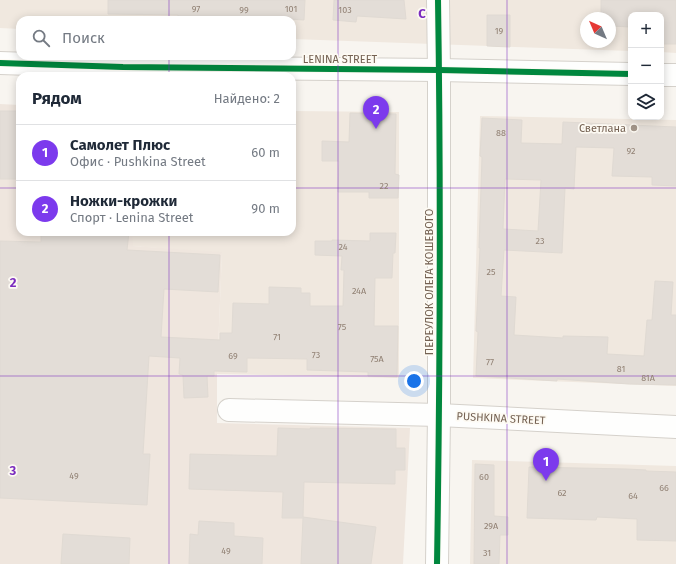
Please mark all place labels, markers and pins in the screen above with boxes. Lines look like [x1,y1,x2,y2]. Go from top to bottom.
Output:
pin: 2 [363,96,389,129]
place label: Светлана [579,122,626,135]
marker: Светлана [629,123,639,133]
pin: 1 [533,448,559,481]

